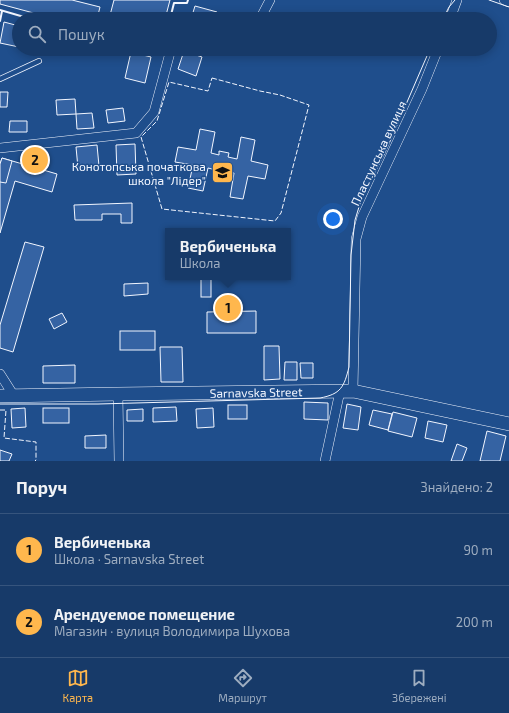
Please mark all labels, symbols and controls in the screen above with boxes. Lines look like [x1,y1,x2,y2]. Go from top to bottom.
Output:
search box [12,12,497,56]
icon: search [26,23,48,45]
text: Пошук [58,25,105,43]
street label: Пластунська вулиця [347,98,409,208]
pin: 2 [22,145,48,175]
place label: Конотопська початкова школа "Лідер" [72,159,206,187]
school or university icon: Конотопська початкова школа "Лідер" [209,160,235,186]
your location [323,209,343,229]
popup [165,228,291,280]
text: Вербиченька [180,237,276,255]
text: Школа [180,255,221,271]
pin: 1 [215,293,241,323]
street label: Sarnavska Street [209,384,303,400]
text: Поруч [16,477,67,497]
text: Знайдено: 2 [421,479,493,495]
text: Вербиченька [54,533,150,551]
text: 1 [26,542,32,558]
text: 90 m [463,542,493,558]
text: Школа · Sarnavska Street [54,551,204,567]
text: Арендуемое помещение [54,605,235,623]
text: 2 [25,614,33,630]
text: 200 m [456,614,493,630]
text: Магазин · вулиця Володимира Шухова [54,623,290,639]
tab: Карта [63,667,93,704]
tab: Маршрут [218,667,267,704]
tab: Збережені [392,667,446,704]

